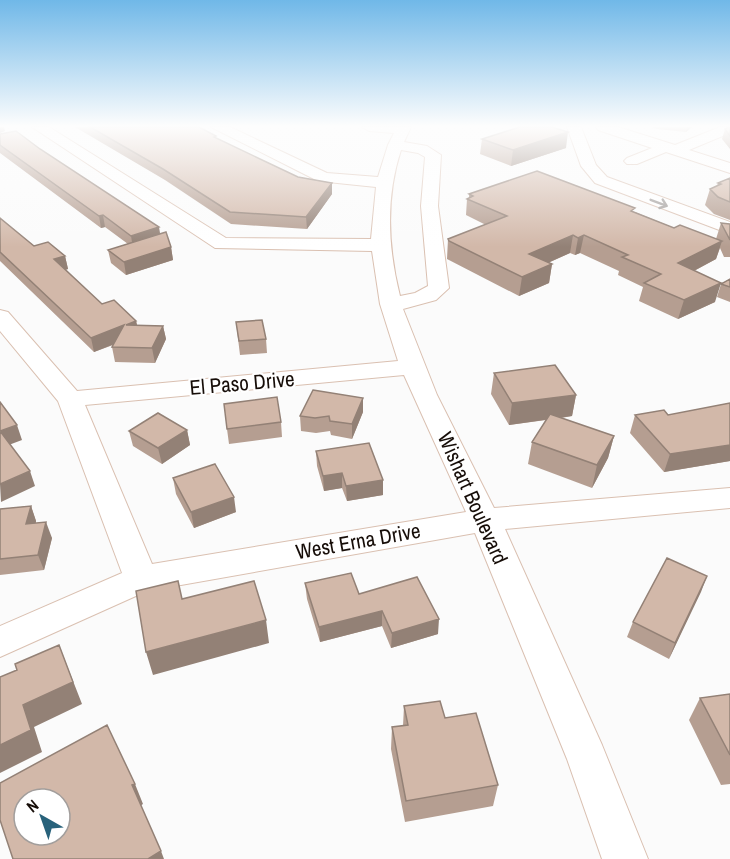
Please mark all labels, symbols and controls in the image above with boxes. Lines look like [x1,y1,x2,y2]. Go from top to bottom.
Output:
one-way arrow [649,198,668,209]
street label: El Paso Drive [188,364,296,402]
street label: Wishart Boulevard [431,427,515,569]
street label: West Erna Drive [293,516,423,566]
north arrow [12,787,72,847]
text: N [22,794,43,817]

